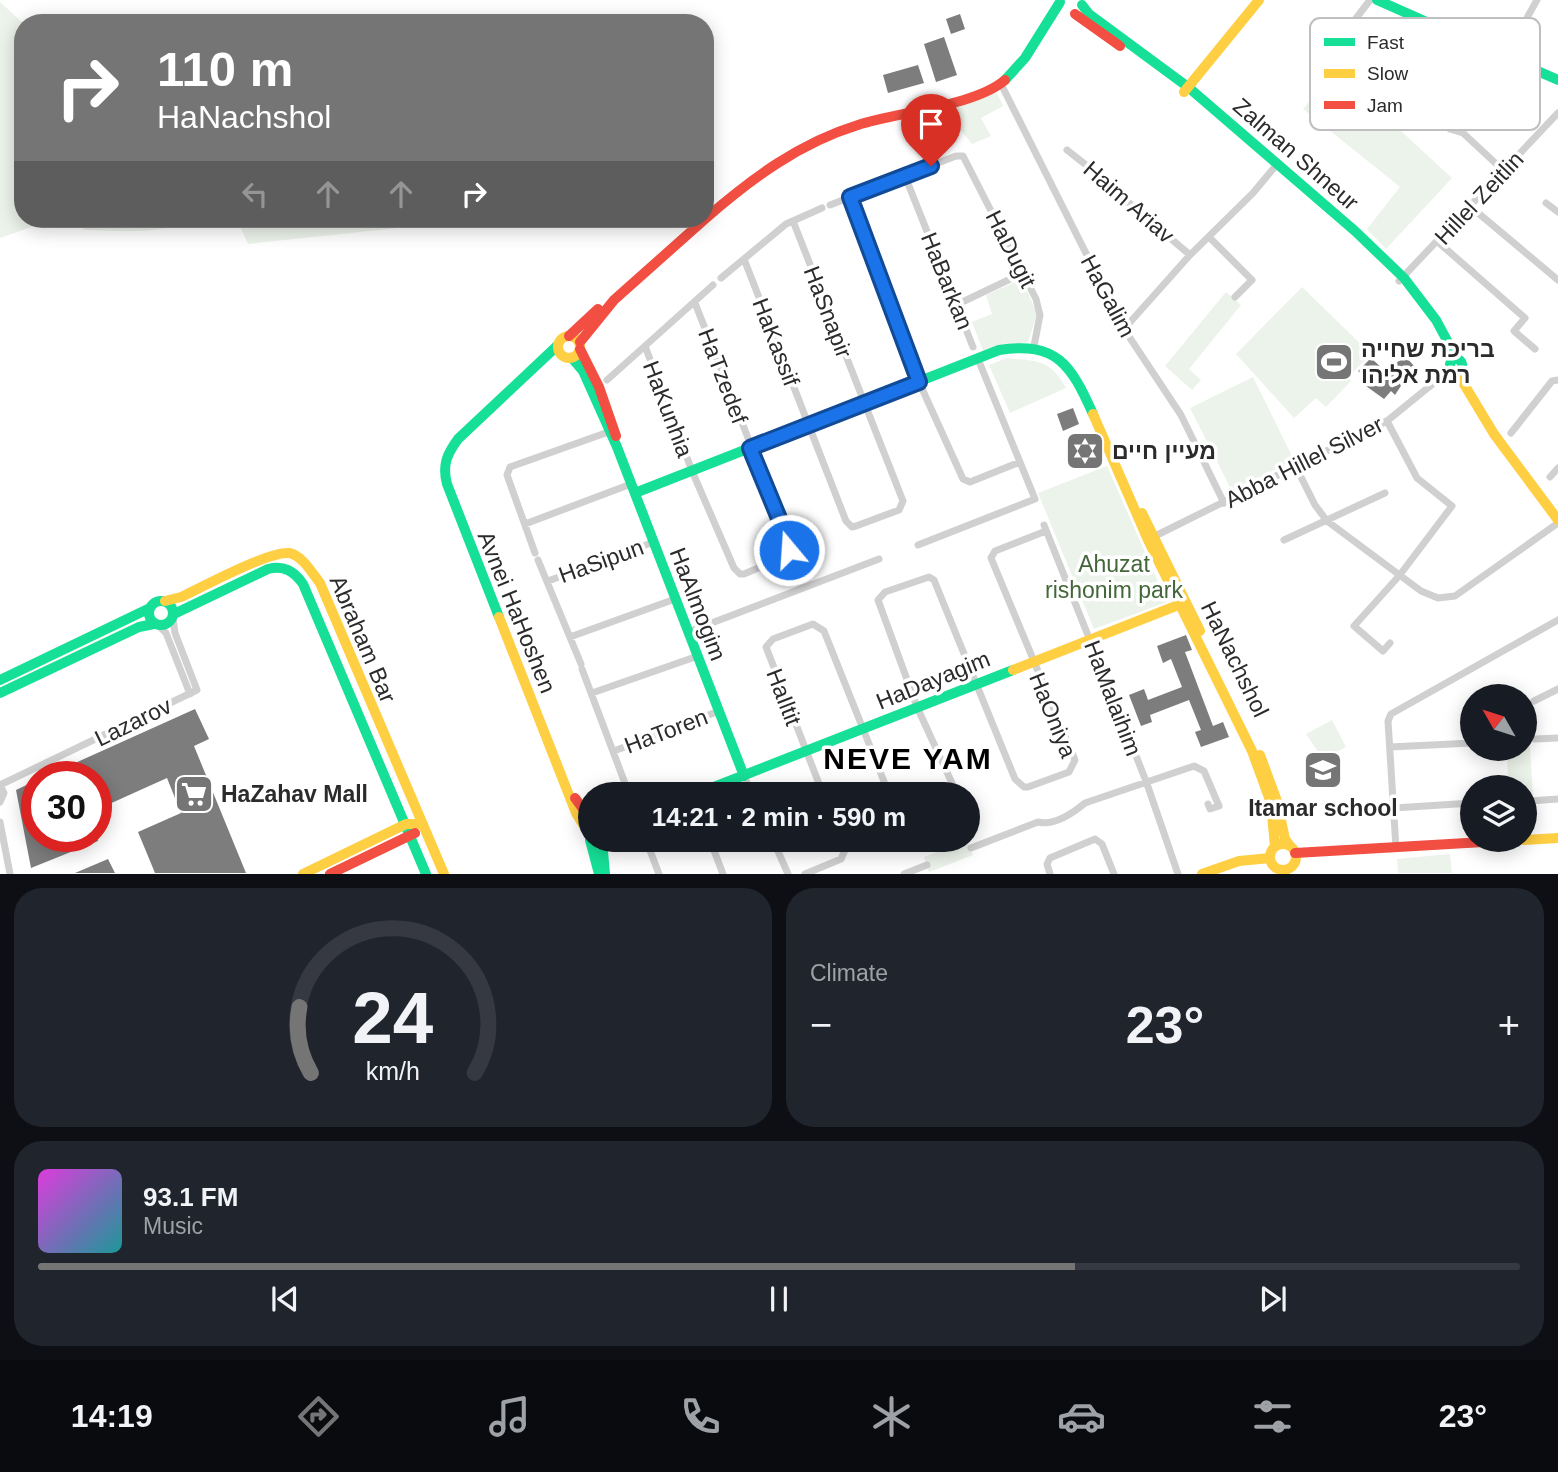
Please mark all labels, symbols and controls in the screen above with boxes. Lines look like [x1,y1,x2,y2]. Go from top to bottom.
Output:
legend [1310,18,1540,130]
text: Fast [1367,32,1405,53]
icon: right [42,42,133,133]
text: 110 m [157,42,293,96]
text: Slow [1367,63,1408,84]
street label: Zalman Shneur [1228,93,1364,216]
pin [901,94,961,166]
text: Jam [1367,95,1403,116]
text: HaNachshol [157,99,331,135]
icon: arrive [912,105,950,143]
street label: Hillel Zeitlin [1429,146,1529,250]
street label: Haim Ariav [1079,156,1180,249]
icon: left [236,175,274,213]
icon: ahead [309,175,347,213]
icon: ahead [382,175,420,213]
icon: right [455,175,493,213]
street label: HaDugit [981,206,1042,292]
street label: HaBarkan [916,229,978,333]
street label: HaGalim [1076,250,1140,342]
street label: HaSnapir [799,263,857,362]
street label: HaKassif [747,294,805,390]
street label: HaTzedef [693,325,753,428]
place label: בריכת שחייה רמת אליהו [1361,336,1495,388]
sports icon: בריכת שחייה רמת אליהו [1313,341,1355,383]
street label: HaKunhia [638,357,698,461]
street label: Abba Hillel Silver [1221,411,1388,513]
synagogue icon: מעיין חיים [1064,430,1106,472]
place label: מעיין חיים [1112,438,1216,464]
position arrow [752,513,826,587]
street label: Avnei HaHoshen [473,527,561,697]
street label: HaSipun [555,534,647,588]
street label: HaAlmogim [665,544,731,664]
park label: Ahuzat rishonim park [1045,551,1184,603]
street label: Abraham Bar [325,572,402,707]
street label: HaNachshol [1196,597,1274,721]
street label: HaMalaihim [1079,637,1147,759]
street label: HaDayagim [872,645,994,715]
street label: HaIltit [761,665,807,730]
street label: HaOniya [1024,669,1082,762]
north arrow [1460,684,1536,761]
map controls [1460,684,1537,852]
street label: Lazarov [91,692,176,752]
street label: HaToren [621,703,711,759]
district label: NEVE YAM [823,742,993,775]
school or university icon: Itamar school [1302,749,1344,791]
speed limit sign: 30 [21,761,112,852]
supermarket icon: HaZahav Mall [173,773,215,815]
button: layers [1460,775,1537,852]
place label: HaZahav Mall [221,781,368,807]
place label: Itamar school [1248,795,1398,821]
text: 14:21 · 2 min · 590 m [652,802,906,832]
text: Climate [810,960,888,986]
text: 24 [353,978,434,1059]
text: 23° [1126,996,1204,1054]
text: − [810,1004,832,1046]
text: + [1498,1004,1520,1046]
text: km/h [366,1057,420,1085]
text: 93.1 FM [143,1182,238,1212]
text: Music [143,1213,203,1239]
icon: previous [266,1280,304,1318]
icon: pause [760,1280,798,1318]
icon: next [1254,1280,1292,1318]
icon: directions [294,1392,343,1441]
icon: music [485,1392,534,1441]
icon: phone [676,1392,725,1441]
icon: climate [867,1392,916,1441]
icon: car [1057,1392,1106,1441]
icon: filters [1248,1392,1297,1441]
text: 14:19 [71,1398,153,1434]
text: 23° [1439,1398,1487,1434]

